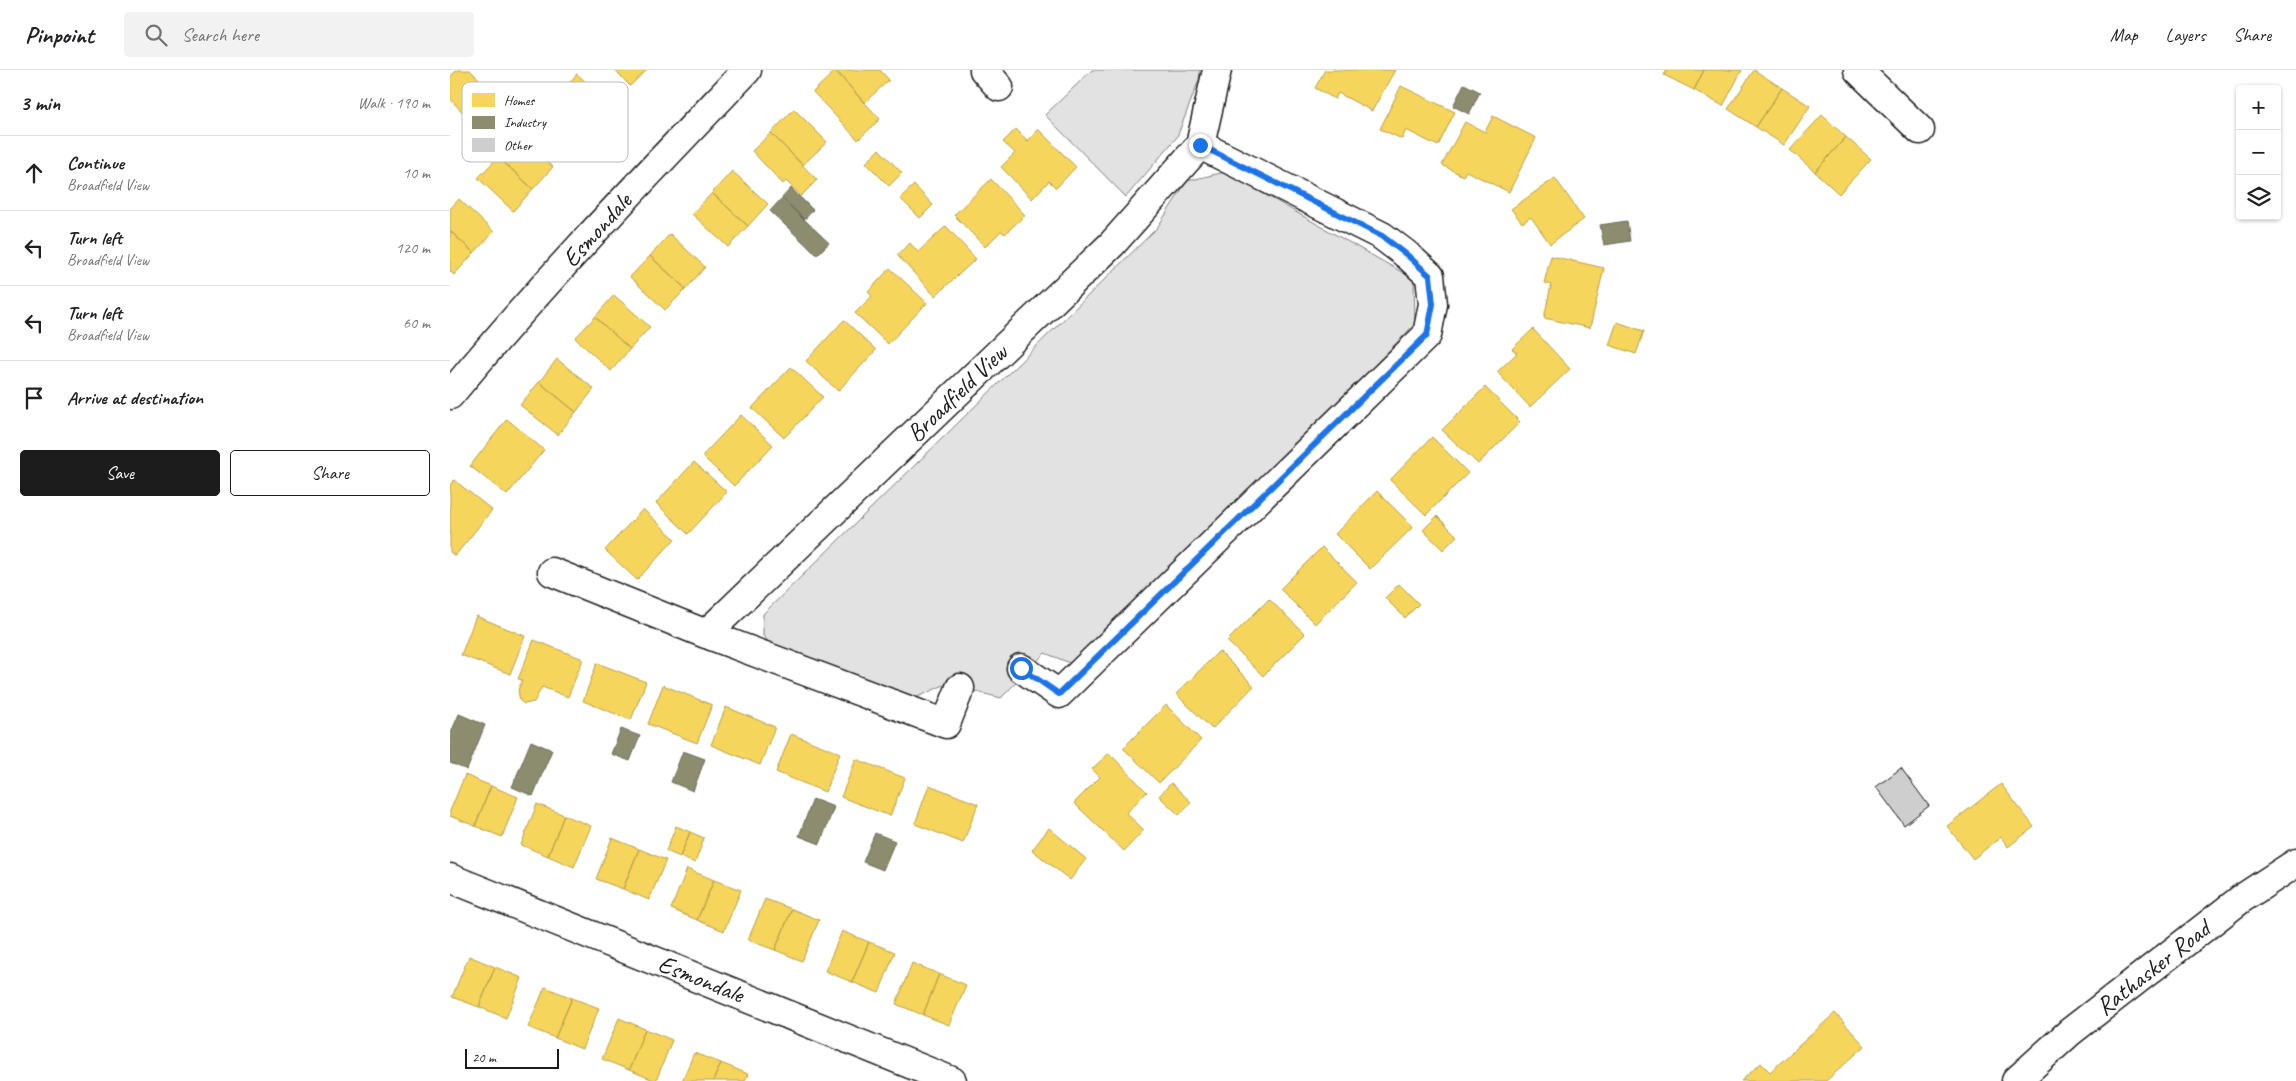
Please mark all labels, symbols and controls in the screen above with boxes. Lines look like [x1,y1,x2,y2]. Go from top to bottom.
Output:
search box [124,12,474,57]
text: Pinpoint [25,20,94,50]
icon: search [142,21,170,49]
text: Search here [182,23,259,47]
text: Map [2110,24,2138,46]
text: Layers [2166,24,2205,46]
text: Share [2233,24,2271,46]
legend [462,82,628,162]
map controls [2236,85,2281,220]
button: + [2236,85,2281,130]
text: 3 min [20,90,60,116]
text: Homes [504,92,535,109]
text: Walk · 190 m [358,93,430,113]
text: Industry [504,114,547,131]
button: − [2236,130,2281,175]
route end [1189,134,1212,157]
text: Other [504,137,533,154]
text: Continue [67,151,124,175]
icon: ahead [20,159,48,187]
text: 10 m [403,163,430,183]
text: Broadfield View [67,175,149,195]
button: layers [2236,175,2281,220]
street label: Esmondale [555,185,640,274]
text: Turn left [67,226,122,250]
icon: left [20,234,48,262]
text: 120 m [396,238,430,258]
text: Broadfield View [67,250,149,270]
text: Turn left [67,301,122,325]
icon: left [20,309,48,337]
text: 60 m [403,313,430,333]
text: Broadfield View [67,325,149,345]
street label: Broadfield View [900,335,1016,449]
icon: arrive [20,384,48,412]
text: Arrive at destination [67,386,203,410]
button: Save [20,450,220,496]
button: Share [230,450,430,496]
route start [1010,657,1033,680]
street label: Rathasker Road [2089,911,2219,1023]
street label: Esmondale [654,947,750,1011]
scale bar [465,1046,559,1069]
text: 20 m [472,1049,496,1066]

